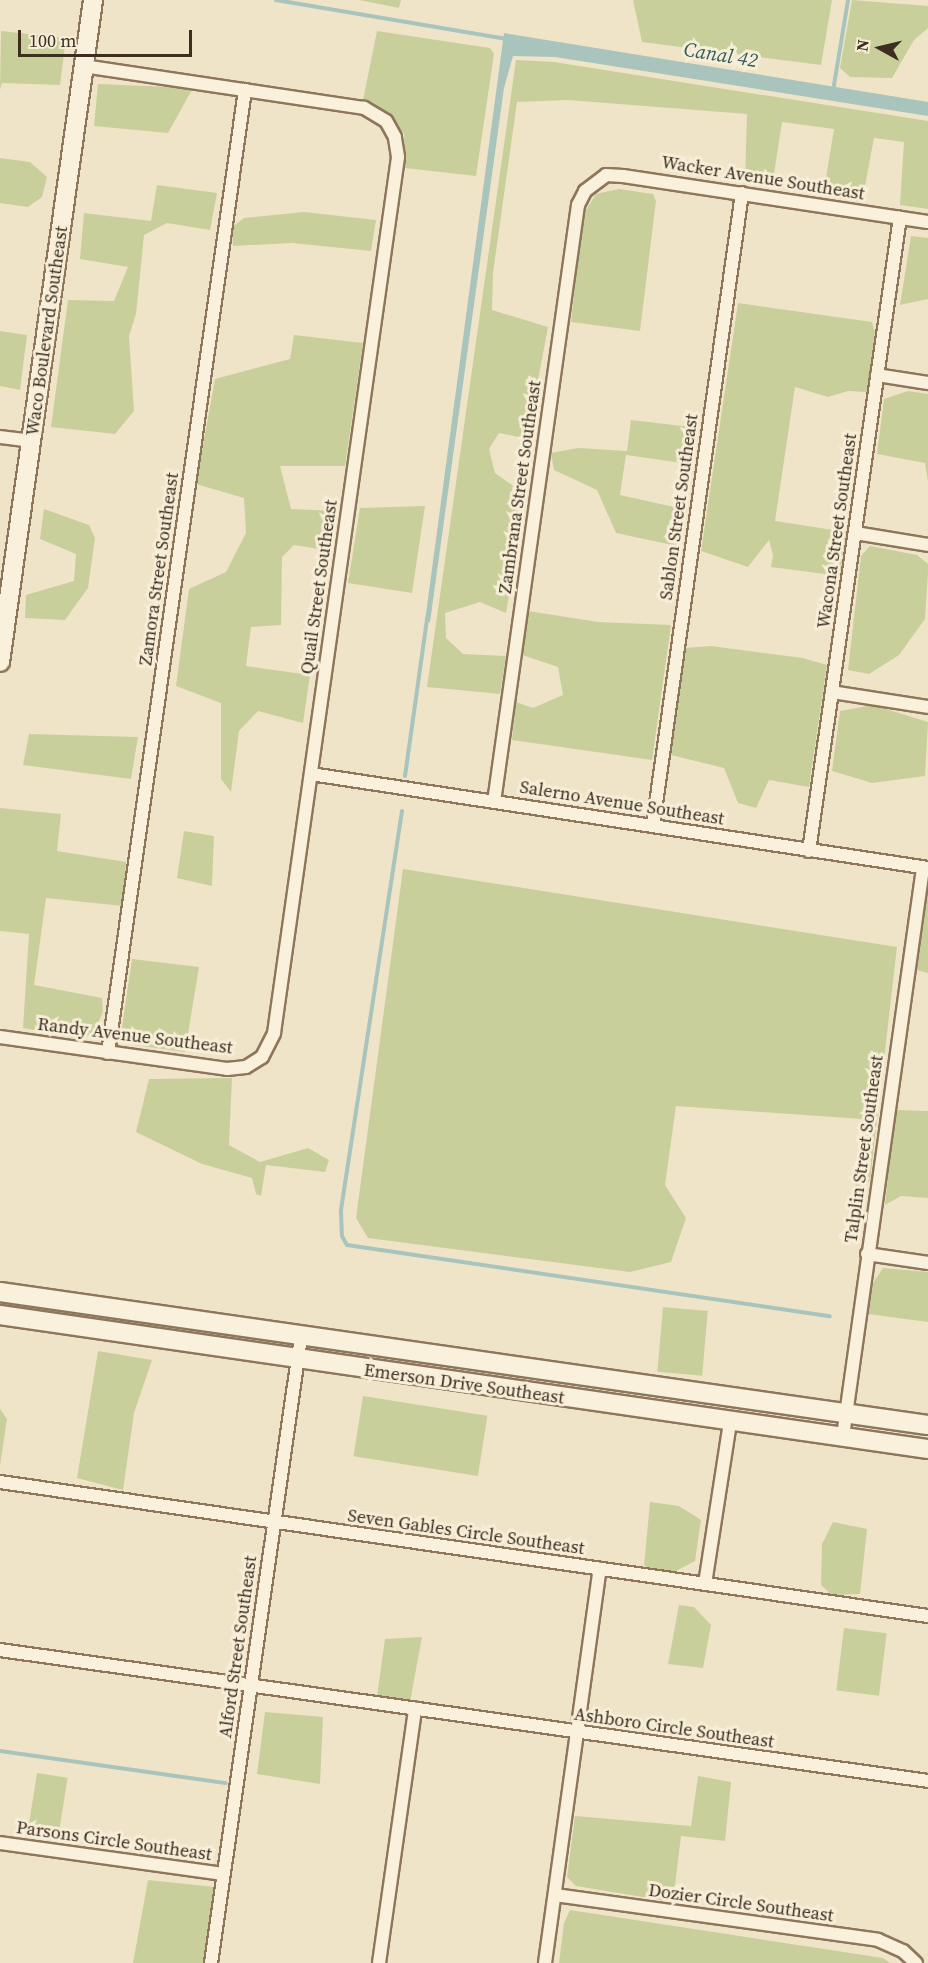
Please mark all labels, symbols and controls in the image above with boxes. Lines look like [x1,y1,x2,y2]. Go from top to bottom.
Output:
scale bar [21,18,195,56]
north arrow [850,18,910,78]
text: 100 m [29,28,76,53]
water label: Canal 42 [682,37,760,73]
text: N [850,38,874,53]
street label: Wacker Avenue Southeast [660,151,866,205]
street label: Waco Boulevard Southeast [22,225,72,437]
street label: Zambrana Street Southeast [494,379,546,595]
street label: Sablon Street Southeast [655,413,703,601]
street label: Wacona Street Southeast [813,432,861,630]
street label: Zamora Street Southeast [135,471,183,667]
street label: Quail Street Southeast [296,498,342,676]
street label: Salerno Avenue Southeast [518,776,726,830]
street label: Randy Avenue Southeast [36,1013,234,1059]
street label: Talplin Street Southeast [840,1054,888,1244]
street label: Emerson Drive Southeast [362,1359,566,1409]
street label: Seven Gables Circle Southeast [346,1505,586,1559]
street label: Alford Street Southeast [215,1555,261,1739]
street label: Ashboro Circle Southeast [573,1703,775,1753]
street label: Parsons Circle Southeast [15,1817,213,1865]
street label: Dozier Circle Southeast [647,1879,835,1927]

